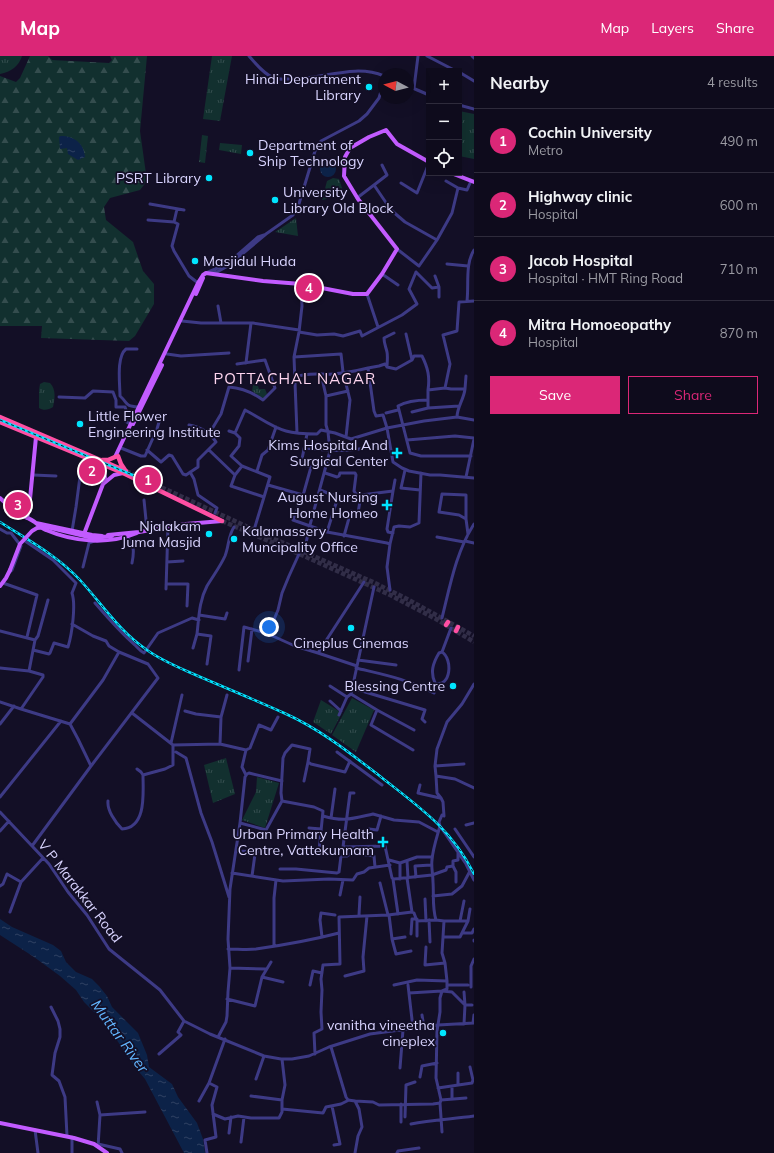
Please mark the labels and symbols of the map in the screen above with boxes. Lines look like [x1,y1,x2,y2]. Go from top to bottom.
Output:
north arrow [378,68,414,104]
place label: Hindi Department Library [245,70,362,104]
marker: Hindi Department Library [364,82,374,92]
place label: Department of Ship Technology [258,136,364,170]
marker: Department of Ship Technology [245,148,255,158]
place label: PSRT Library [116,169,202,187]
marker: PSRT Library [204,173,214,183]
place label: University Library Old Block [283,183,394,217]
marker: University Library Old Block [270,195,280,205]
place label: Masjidul Huda [203,252,296,270]
marker: Masjidul Huda [190,256,200,266]
pin: 4 [296,273,322,303]
district label: POTTACHAL NAGAR [214,369,376,388]
place label: Little Flower Engineering Institute [88,407,221,441]
marker: Little Flower Engineering Institute [75,419,85,429]
place label: Kims Hospital And Surgical Center [268,436,389,470]
marker: Kims Hospital And Surgical Center [391,447,403,459]
pin: 2 [79,456,105,486]
pin: 1 [135,465,161,495]
place label: August Nursing Home Homeo [277,488,378,522]
pin: 3 [5,490,31,520]
marker: August Nursing Home Homeo [381,499,393,511]
place label: Njalakam Juma Masjid [122,517,201,551]
place label: Kalamassery Muncipality Office [242,522,358,556]
marker: Njalakam Juma Masjid [204,529,214,539]
marker: Kalamassery Muncipality Office [229,534,239,544]
your location [259,617,279,637]
marker: Cineplus Cinemas [346,623,356,633]
place label: Cineplus Cinemas [293,634,409,652]
place label: Blessing Centre [345,677,445,695]
marker: Blessing Centre [448,681,458,691]
place label: Urban Primary Health Centre, Vattekunnam [232,825,374,859]
street label: V P Marakkar Road [34,836,126,946]
marker: Urban Primary Health Centre, Vattekunnam [377,836,389,848]
water label: Muttar River [87,996,153,1077]
place label: vanitha vineetha cineplex [327,1016,435,1050]
marker: vanitha vineetha cineplex [438,1028,448,1038]

